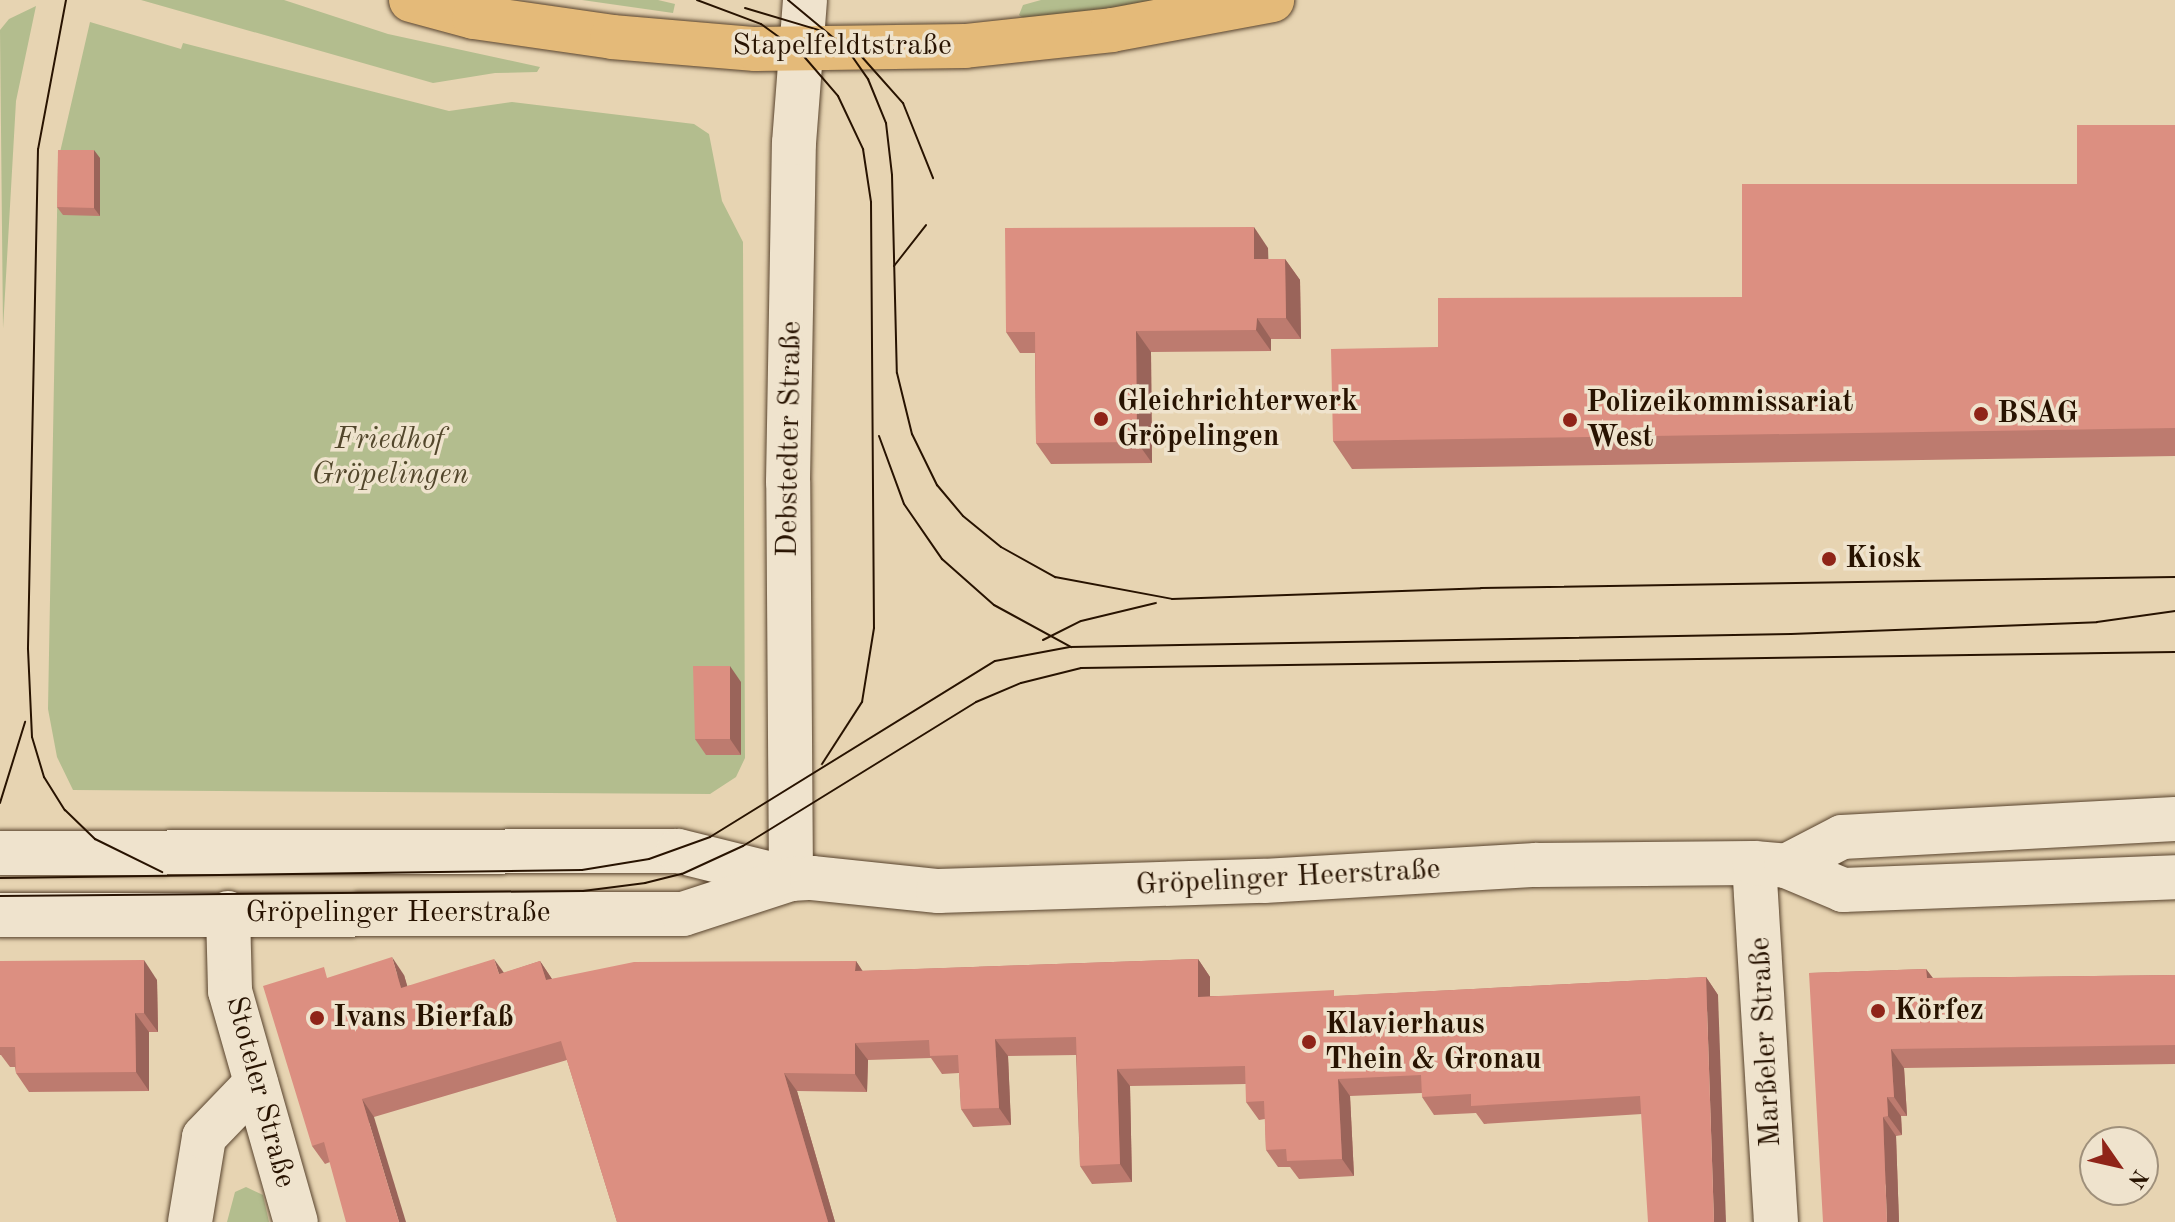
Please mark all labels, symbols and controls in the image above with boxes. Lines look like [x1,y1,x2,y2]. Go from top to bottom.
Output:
street label: Stapelfeldtstraße [732,28,952,64]
street label: Debstedter Straße [770,321,810,557]
place label: Gleichrichterwerk Gröpelingen [1117,384,1358,454]
place label: Polizeikommissariat West [1586,385,1853,456]
place label: BSAG [1997,396,2078,432]
marker: BSAG [1972,405,1990,423]
marker: Gleichrichterwerk Gröpelingen [1092,410,1110,428]
marker: Polizeikommissariat West [1561,411,1579,429]
park label: Friedhof Gröpelingen [311,422,469,492]
place label: Kiosk [1845,541,1922,577]
marker: Kiosk [1820,550,1838,568]
street label: Gröpelinger Heerstraße [1135,852,1441,904]
street label: Gröpelinger Heerstraße [246,895,550,931]
street label: Marßeler Straße [1743,936,1789,1148]
street label: Stoteler Straße [217,992,303,1192]
place label: Körfez [1894,993,1984,1029]
place label: Ivans Bierfaß [333,1000,514,1036]
marker: Körfez [1869,1002,1887,1020]
place label: Klavierhaus Thein & Gronau [1325,1007,1542,1078]
marker: Ivans Bierfaß [308,1009,326,1027]
marker: Klavierhaus Thein & Gronau [1300,1033,1318,1051]
north arrow [2079,1126,2159,1206]
text: N [2123,1165,2151,1191]

